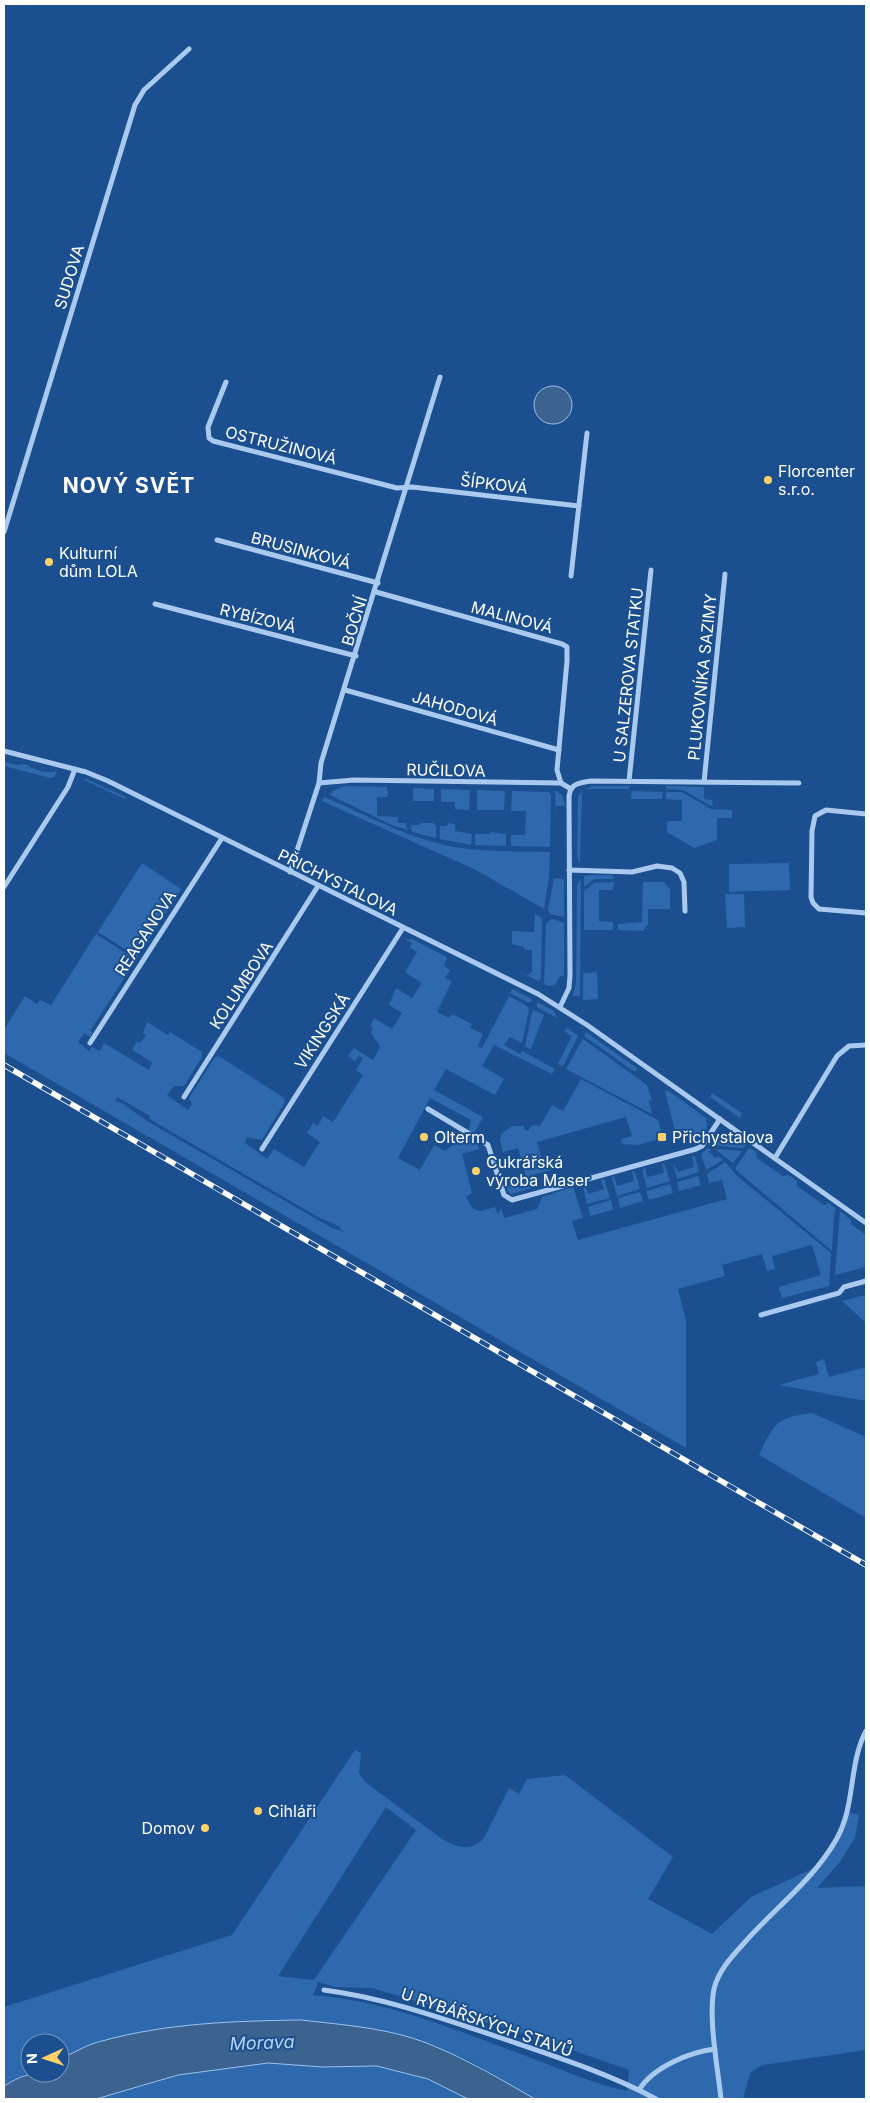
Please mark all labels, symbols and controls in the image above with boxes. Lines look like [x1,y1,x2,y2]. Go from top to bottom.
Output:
street label: SUDOVA [50,242,88,312]
street label: OSTRUŽINOVÁ [223,421,339,469]
place label: Florcenter s.r.o. [778,461,855,499]
street label: ŠÍPKOVÁ [459,470,529,498]
district label: NOVÝ SVĚT [63,472,195,498]
marker: Florcenter s.r.o. [762,474,774,486]
street label: BRUSINKOVÁ [249,527,353,573]
place label: Kulturní dům LOLA [59,543,138,581]
marker: Kulturní dům LOLA [43,556,55,568]
street label: U SALZEROVA STATKU [609,587,647,763]
street label: PLUKOVNÍKA SAZIMY [683,592,721,761]
street label: BOČNÍ [337,593,371,648]
street label: MALINOVÁ [469,597,555,637]
street label: RYBÍZOVÁ [218,599,298,637]
street label: JAHODOVÁ [410,686,500,730]
street label: RUČILOVA [406,759,486,781]
street label: PŘICHYSTALOVA [275,844,401,920]
street label: REAGANOVA [110,887,180,979]
street label: KOLUMBOVA [205,937,277,1033]
street label: VIKINGSKÁ [290,989,354,1073]
place label: Olterm [434,1127,485,1147]
place label: Přichystalova [672,1127,774,1147]
marker: Olterm [418,1131,430,1143]
marker: Přichystalova [656,1131,668,1143]
place label: Cukrářská výroba Maser [486,1152,590,1190]
marker: Cukrářská výroba Maser [470,1165,482,1177]
place label: Cihláři [268,1801,316,1821]
marker: Cihláři [252,1805,264,1817]
place label: Domov [142,1818,195,1838]
marker: Domov [199,1822,211,1834]
street label: U RYBÁŘSKÝCH STAVŮ [398,1983,576,2061]
water label: Morava [229,2031,295,2054]
north arrow [20,2033,70,2083]
text: N [23,2053,40,2064]

